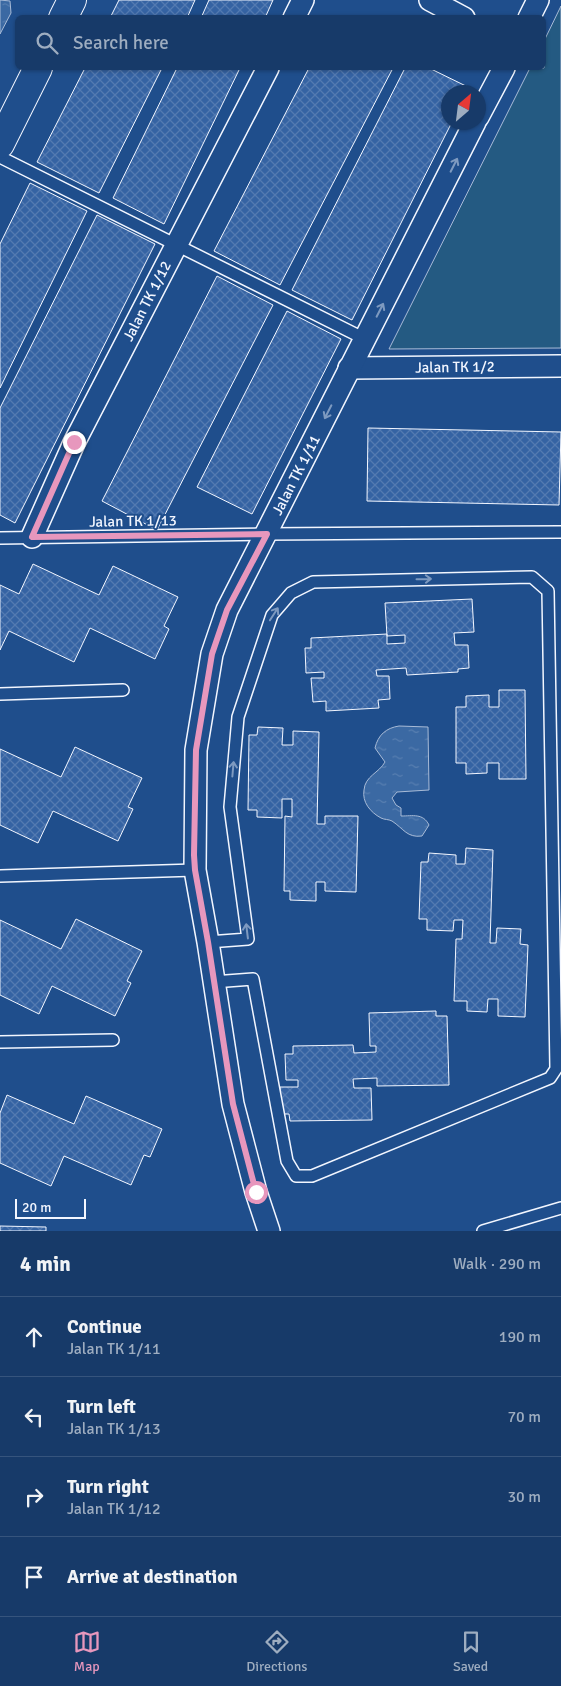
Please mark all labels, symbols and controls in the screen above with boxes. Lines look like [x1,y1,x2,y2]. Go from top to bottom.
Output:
search box [15,15,546,70]
icon: search [33,29,61,57]
text: Search here [73,31,169,55]
north arrow [441,85,486,130]
one-way arrow [450,158,459,173]
street label: Jalan TK 1/12 [119,258,175,344]
one-way arrow [375,302,385,317]
street label: Jalan TK 1/2 [415,357,495,377]
one-way arrow [323,404,332,419]
route end [63,431,86,454]
street label: Jalan TK 1/11 [268,432,324,518]
street label: Jalan TK 1/13 [89,511,177,531]
one-way arrow [416,575,432,584]
one-way arrow [270,607,280,621]
one-way arrow [229,762,238,778]
one-way arrow [242,923,252,939]
route start [245,1181,268,1204]
scale bar [15,1196,86,1219]
text: 20 m [22,1199,51,1216]
text: 4 min [20,1251,71,1277]
text: Walk · 290 m [453,1254,541,1274]
text: Continue [67,1315,142,1339]
icon: ahead [20,1323,48,1351]
text: 190 m [499,1327,541,1347]
text: Jalan TK 1/11 [67,1339,161,1359]
text: Turn left [67,1395,136,1419]
icon: left [20,1403,48,1431]
text: 70 m [507,1407,541,1427]
text: Jalan TK 1/13 [67,1419,161,1439]
text: Turn right [67,1475,149,1499]
icon: right [20,1483,48,1511]
text: 30 m [507,1487,541,1507]
text: Jalan TK 1/12 [67,1499,161,1519]
icon: arrive [20,1563,48,1591]
text: Arrive at destination [67,1565,238,1589]
tab: Map [73,1628,101,1675]
tab: Directions [246,1628,307,1675]
tab: Saved [453,1628,488,1675]

